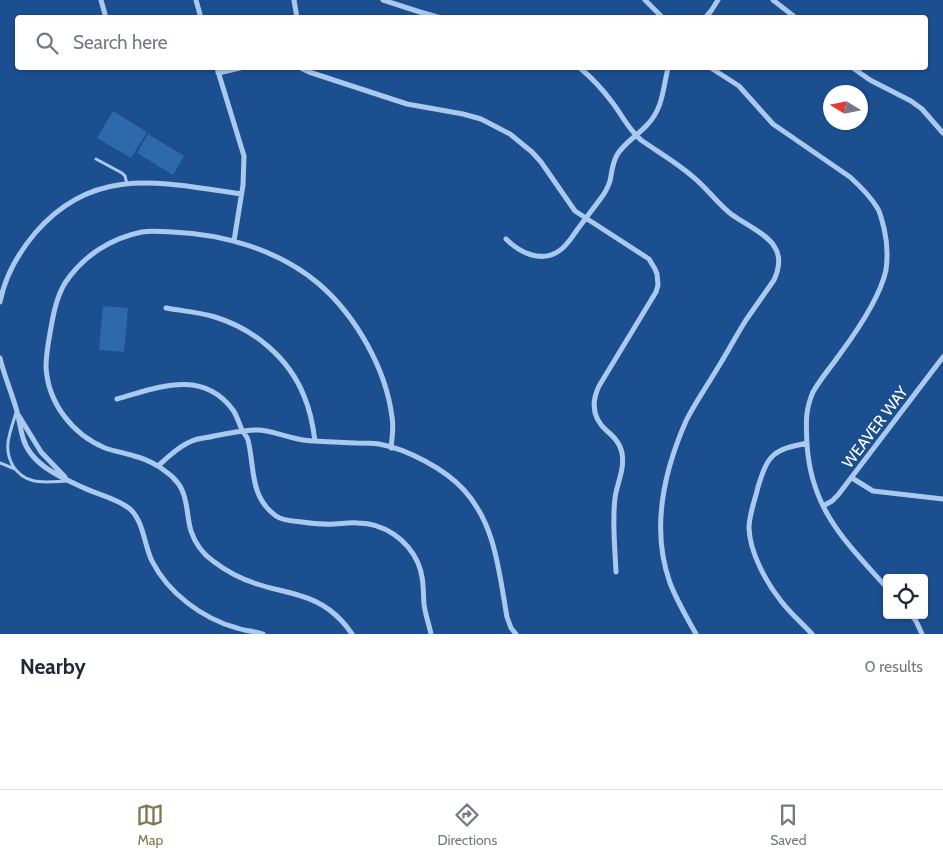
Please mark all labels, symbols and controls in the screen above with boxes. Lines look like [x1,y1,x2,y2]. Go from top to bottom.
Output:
search box [15,15,928,70]
icon: search [33,29,61,57]
text: Search here [73,31,167,54]
north arrow [823,85,868,130]
street label: WEAVER WAY [838,382,912,472]
map controls [883,574,928,619]
button: locate [883,574,928,619]
text: Nearby [20,654,86,679]
text: 0 results [864,657,923,676]
tab: Map [136,801,164,849]
tab: Directions [437,801,497,849]
tab: Saved [770,801,807,849]

